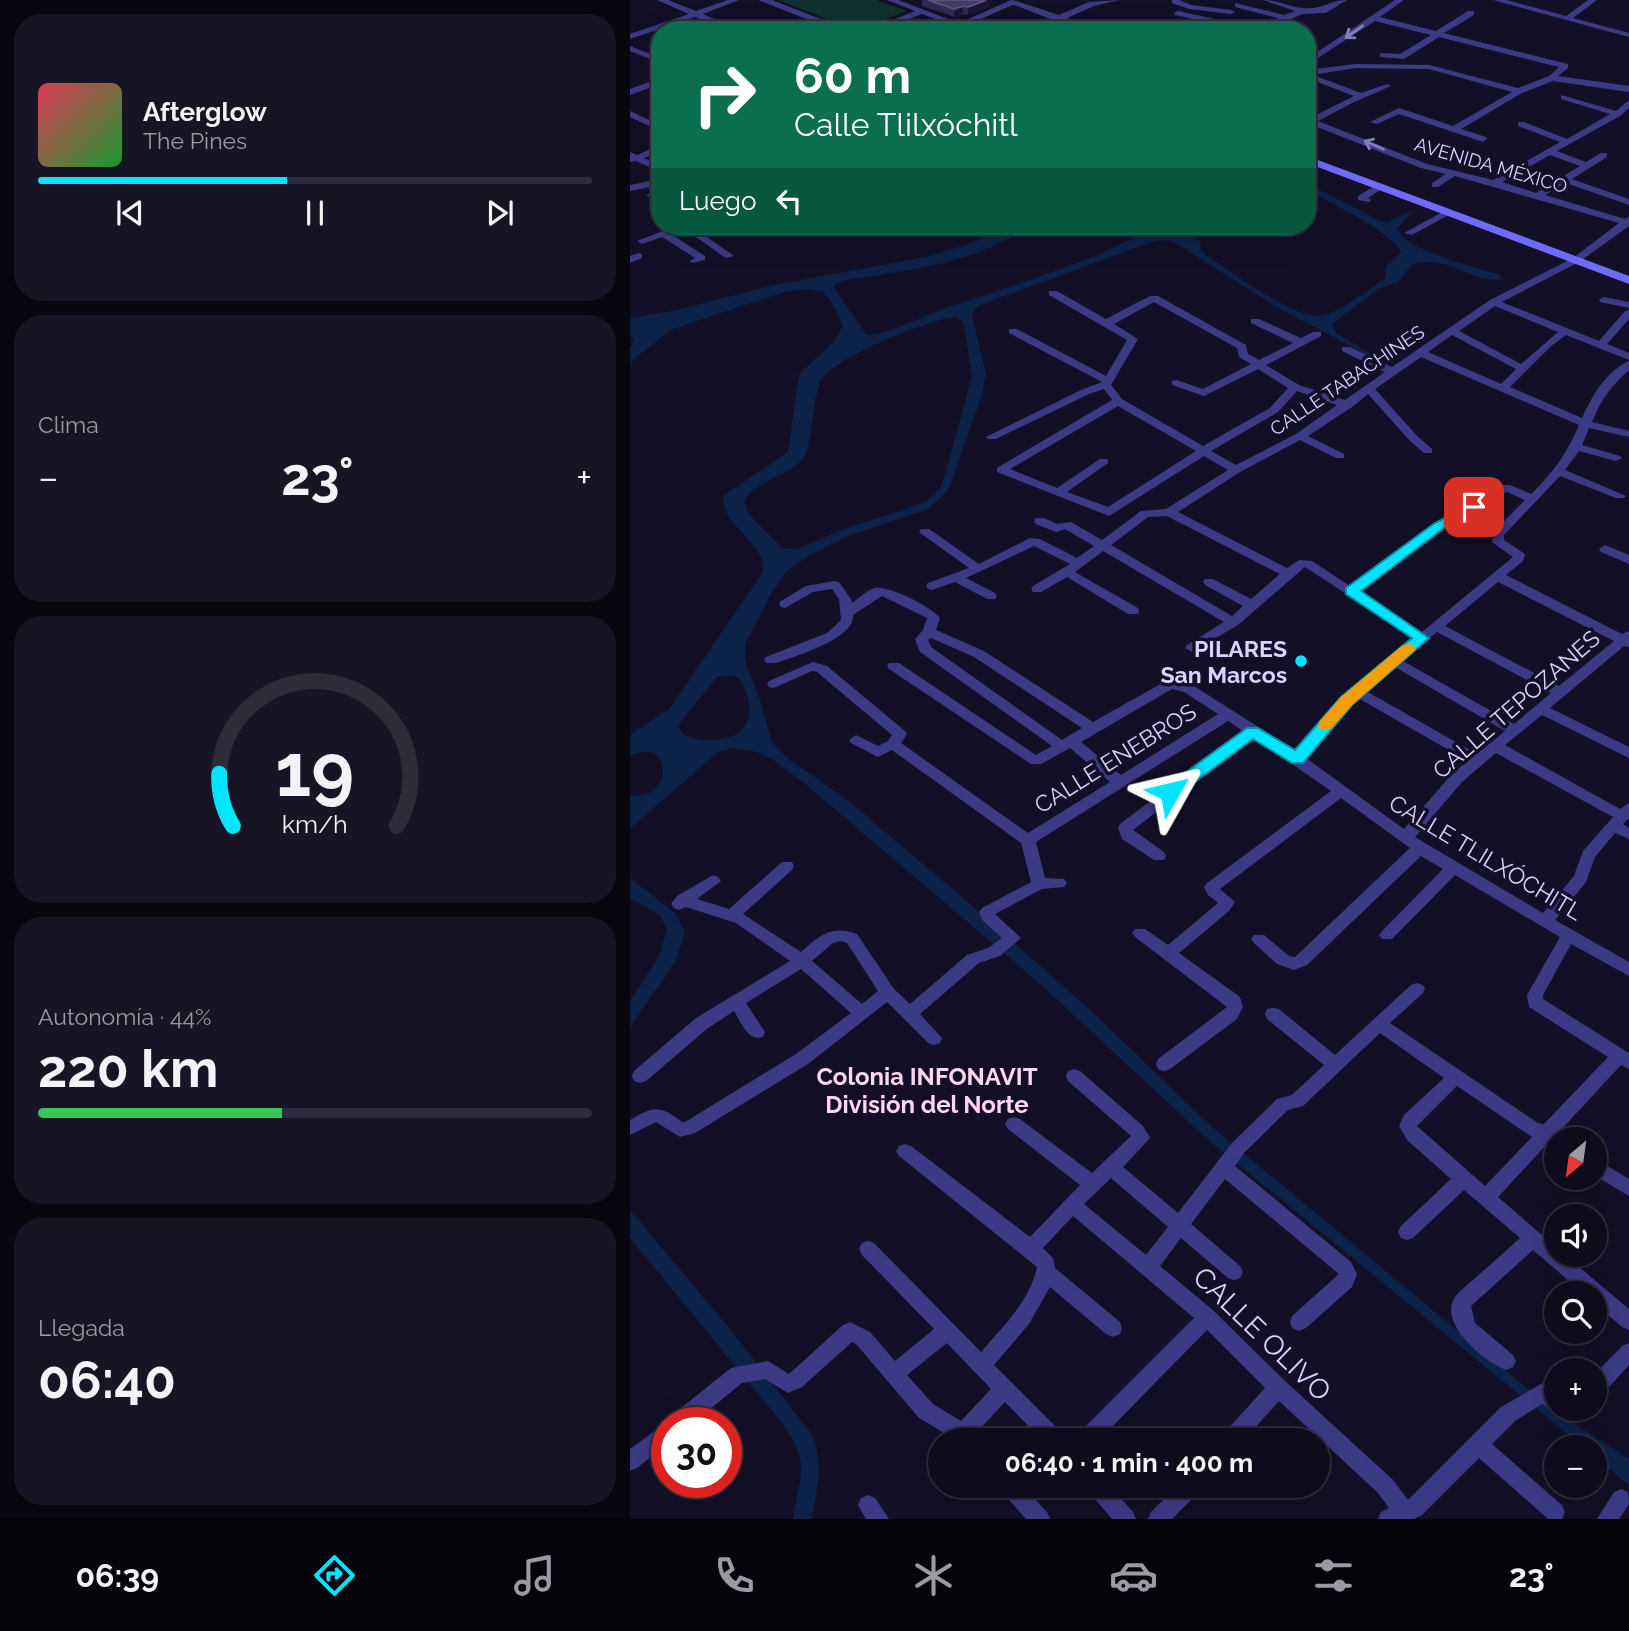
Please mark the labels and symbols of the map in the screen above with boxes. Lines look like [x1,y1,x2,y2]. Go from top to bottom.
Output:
one-way arrow [1345,25,1364,39]
street label: AVENIDA MÉXICO [1412,133,1570,197]
one-way arrow [1364,138,1385,151]
street label: CALLE TABACHINES [1266,320,1428,440]
pin [1444,477,1504,537]
street label: CALLE TEPOZANES [1427,624,1605,784]
place label: PILARES San Marcos [1160,635,1287,688]
marker: PILARES San Marcos [1293,653,1309,669]
street label: CALLE ENEBROS [1029,697,1201,819]
position arrow [1133,755,1207,829]
street label: CALLE TLILXÓCHITL [1384,789,1588,926]
district label: Colonia INFONAVIT División del Norte [816,1062,1038,1119]
north arrow [1544,1127,1606,1190]
street label: CALLE OLIVO [1186,1260,1338,1408]
speed limit sign: 30 [651,1407,742,1498]

